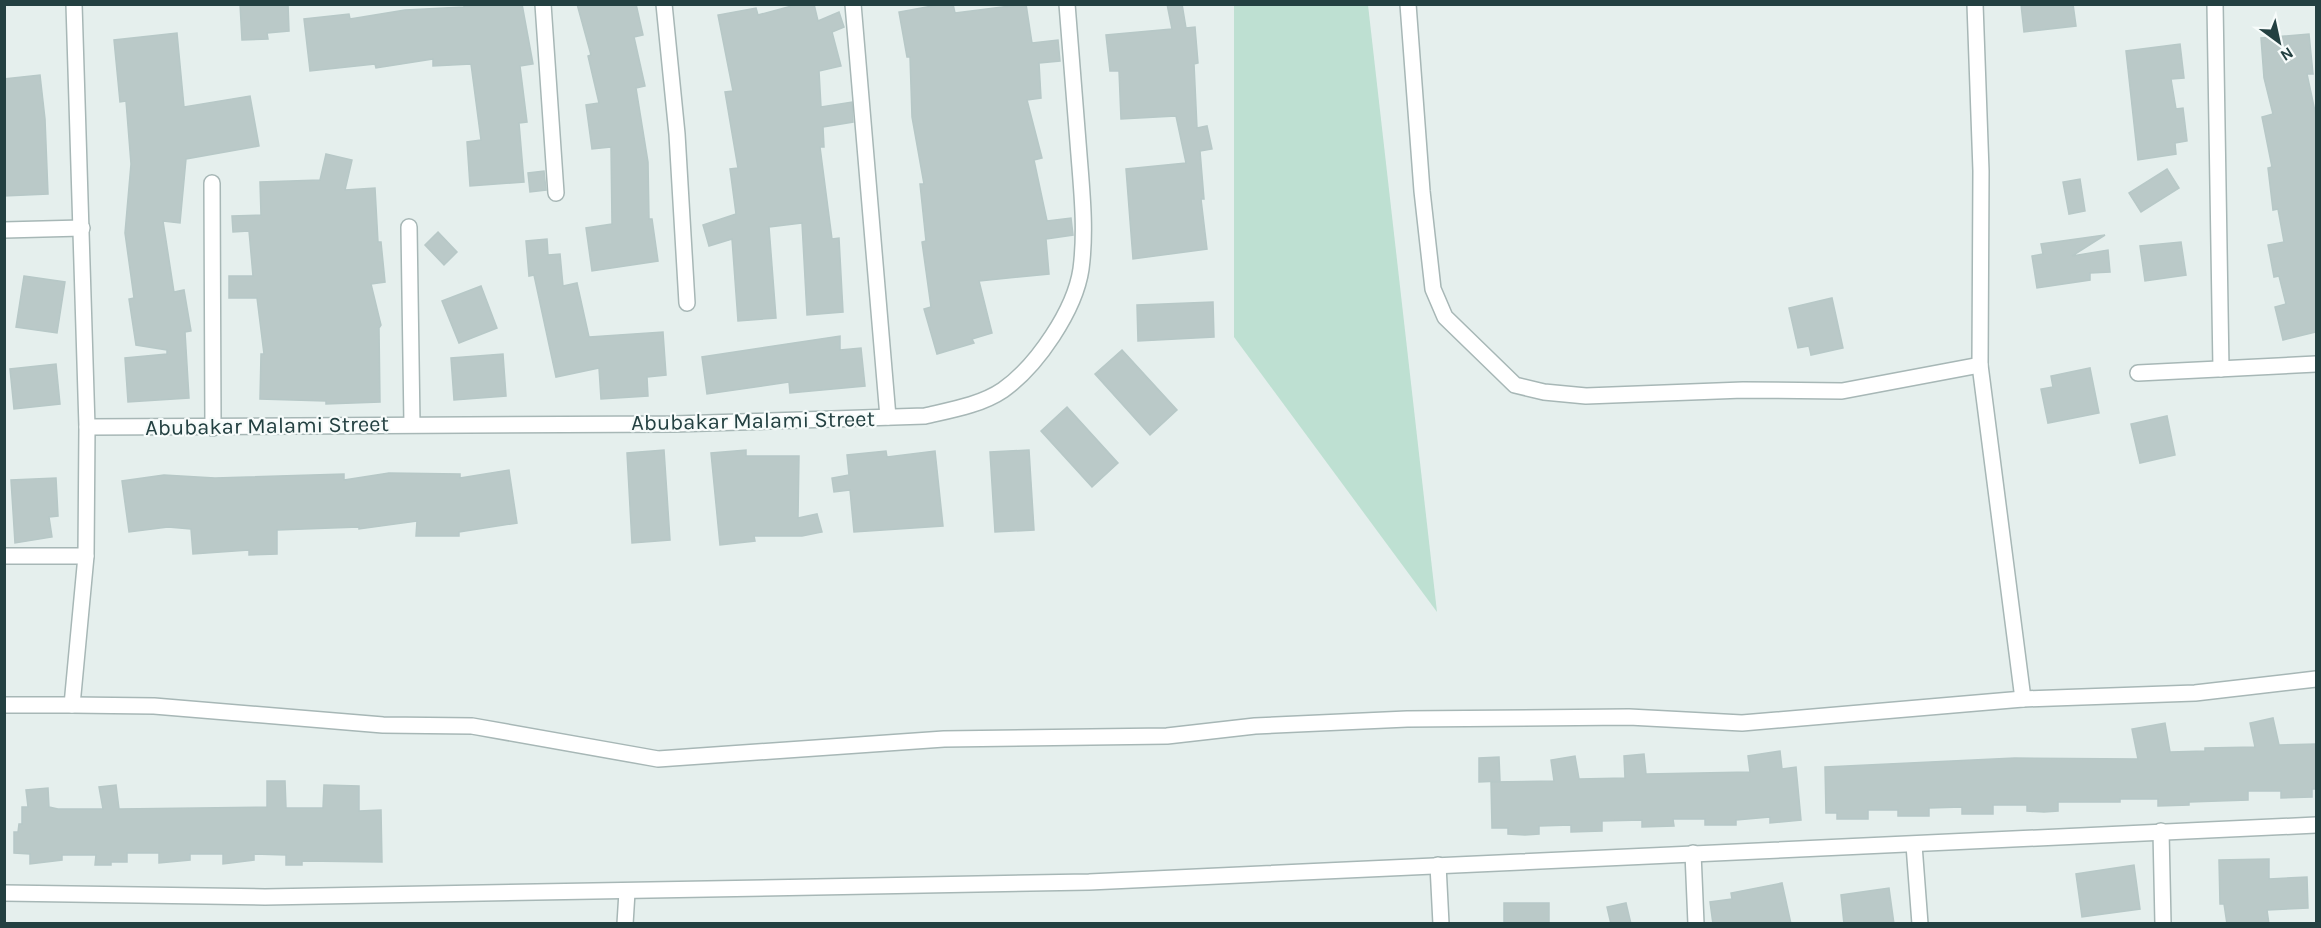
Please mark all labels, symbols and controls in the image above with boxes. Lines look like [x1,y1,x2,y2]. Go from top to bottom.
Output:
north arrow [2249,12,2309,72]
text: N [2277,43,2297,65]
street label: Abubakar Malami Street [631,406,875,436]
street label: Abubakar Malami Street [145,411,389,441]

